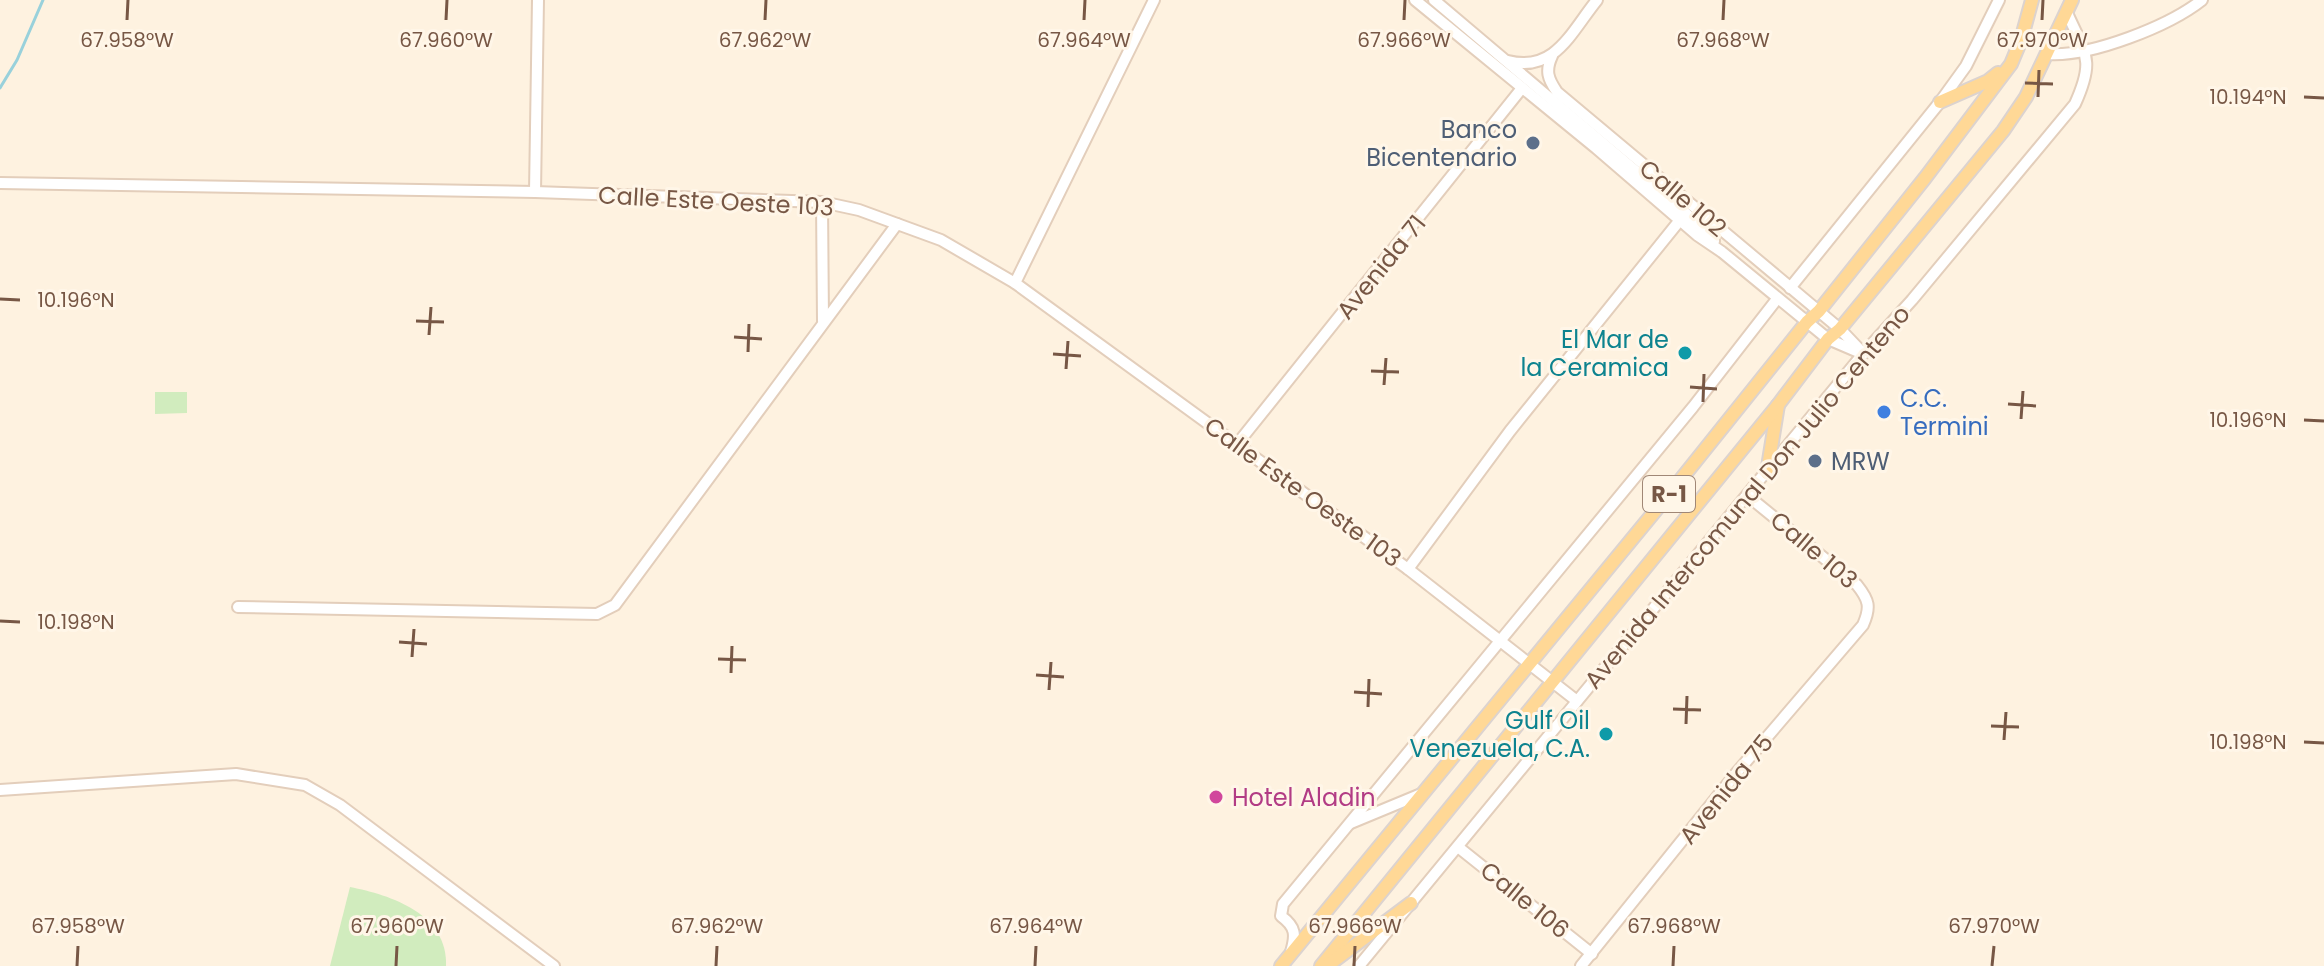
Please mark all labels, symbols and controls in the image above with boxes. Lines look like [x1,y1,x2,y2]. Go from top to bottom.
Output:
text: 67.958°W [80,26,174,54]
text: 67.960°W [399,26,493,54]
text: 67.962°W [719,26,812,54]
text: 67.964°W [1037,26,1131,54]
text: 67.966°W [1357,26,1451,54]
text: 67.968°W [1676,26,1770,54]
text: 67.970°W [1996,26,2088,54]
text: 10.194°N [2210,83,2287,111]
place label: Banco Bicentenario [1366,113,1517,174]
marker: Banco Bicentenario [1524,134,1542,152]
street label: Calle 102 [1632,152,1734,244]
street label: Calle Este Oeste 103 [597,178,835,224]
street label: Avenida 71 [1329,208,1433,326]
text: 10.196°N [37,286,115,314]
street label: Avenida Intercomunal Don Julio Centeno [1576,298,1918,696]
place label: El Mar de la Ceramica [1520,323,1669,384]
marker: El Mar de la Ceramica [1676,344,1694,362]
place label: C.C. Termini [1900,382,1989,443]
marker: C.C. Termini [1875,403,1893,421]
text: 10.196°N [2209,406,2287,434]
street label: Calle Este Oeste 103 [1198,409,1408,575]
place label: MRW [1831,445,1890,478]
marker: MRW [1806,452,1824,470]
road number: R-1 [1643,476,1695,512]
street label: Calle 103 [1763,504,1865,596]
text: 10.198°N [37,608,115,636]
place label: Gulf Oil Venezuela, C.A. [1409,704,1590,765]
marker: Gulf Oil Venezuela, C.A. [1597,725,1615,743]
street label: Avenida 75 [1671,727,1781,851]
text: 10.198°N [2209,728,2287,756]
place label: Hotel Aladin [1232,781,1376,814]
marker: Hotel Aladin [1207,788,1225,806]
street label: Calle 106 [1473,854,1577,946]
text: 67.958°W [31,912,125,940]
text: 67.960°W [350,912,444,940]
text: 67.962°W [671,912,764,940]
text: 67.964°W [989,912,1083,940]
text: 67.966°W [1308,912,1402,940]
text: 67.968°W [1627,912,1721,940]
text: 67.970°W [1948,912,2040,940]

